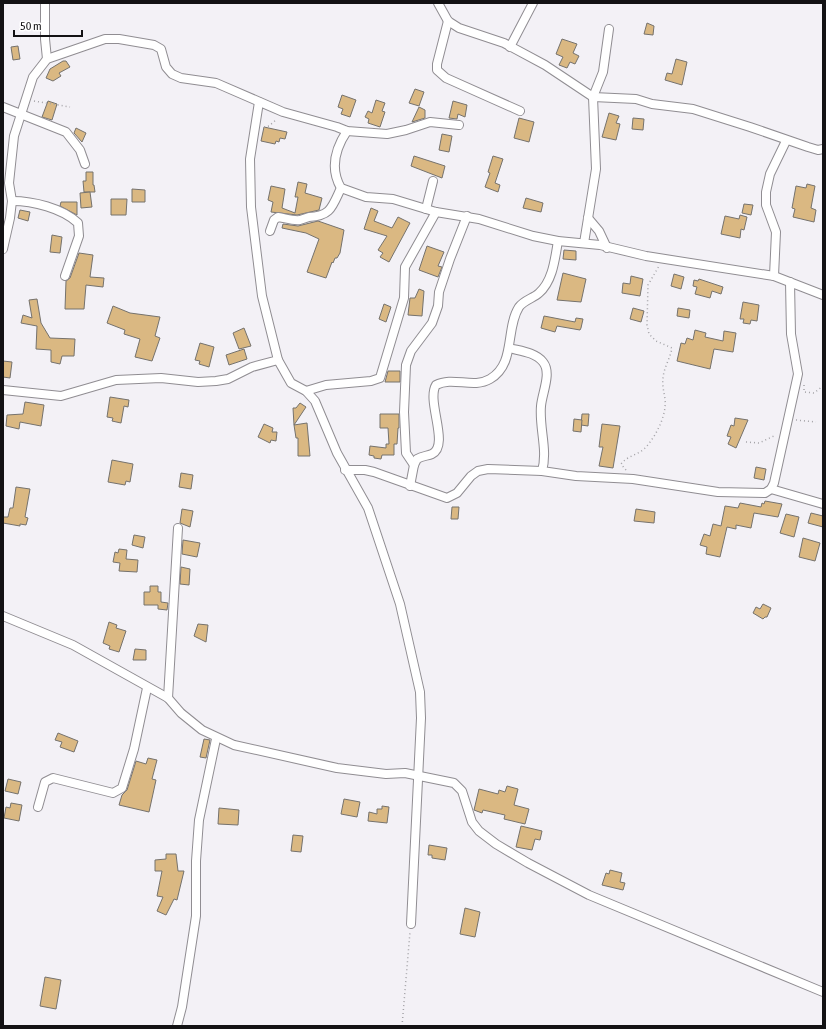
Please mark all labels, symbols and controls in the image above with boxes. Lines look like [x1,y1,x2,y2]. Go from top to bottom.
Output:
scale bar [14,12,82,38]
text: 50 m [20,19,42,33]

